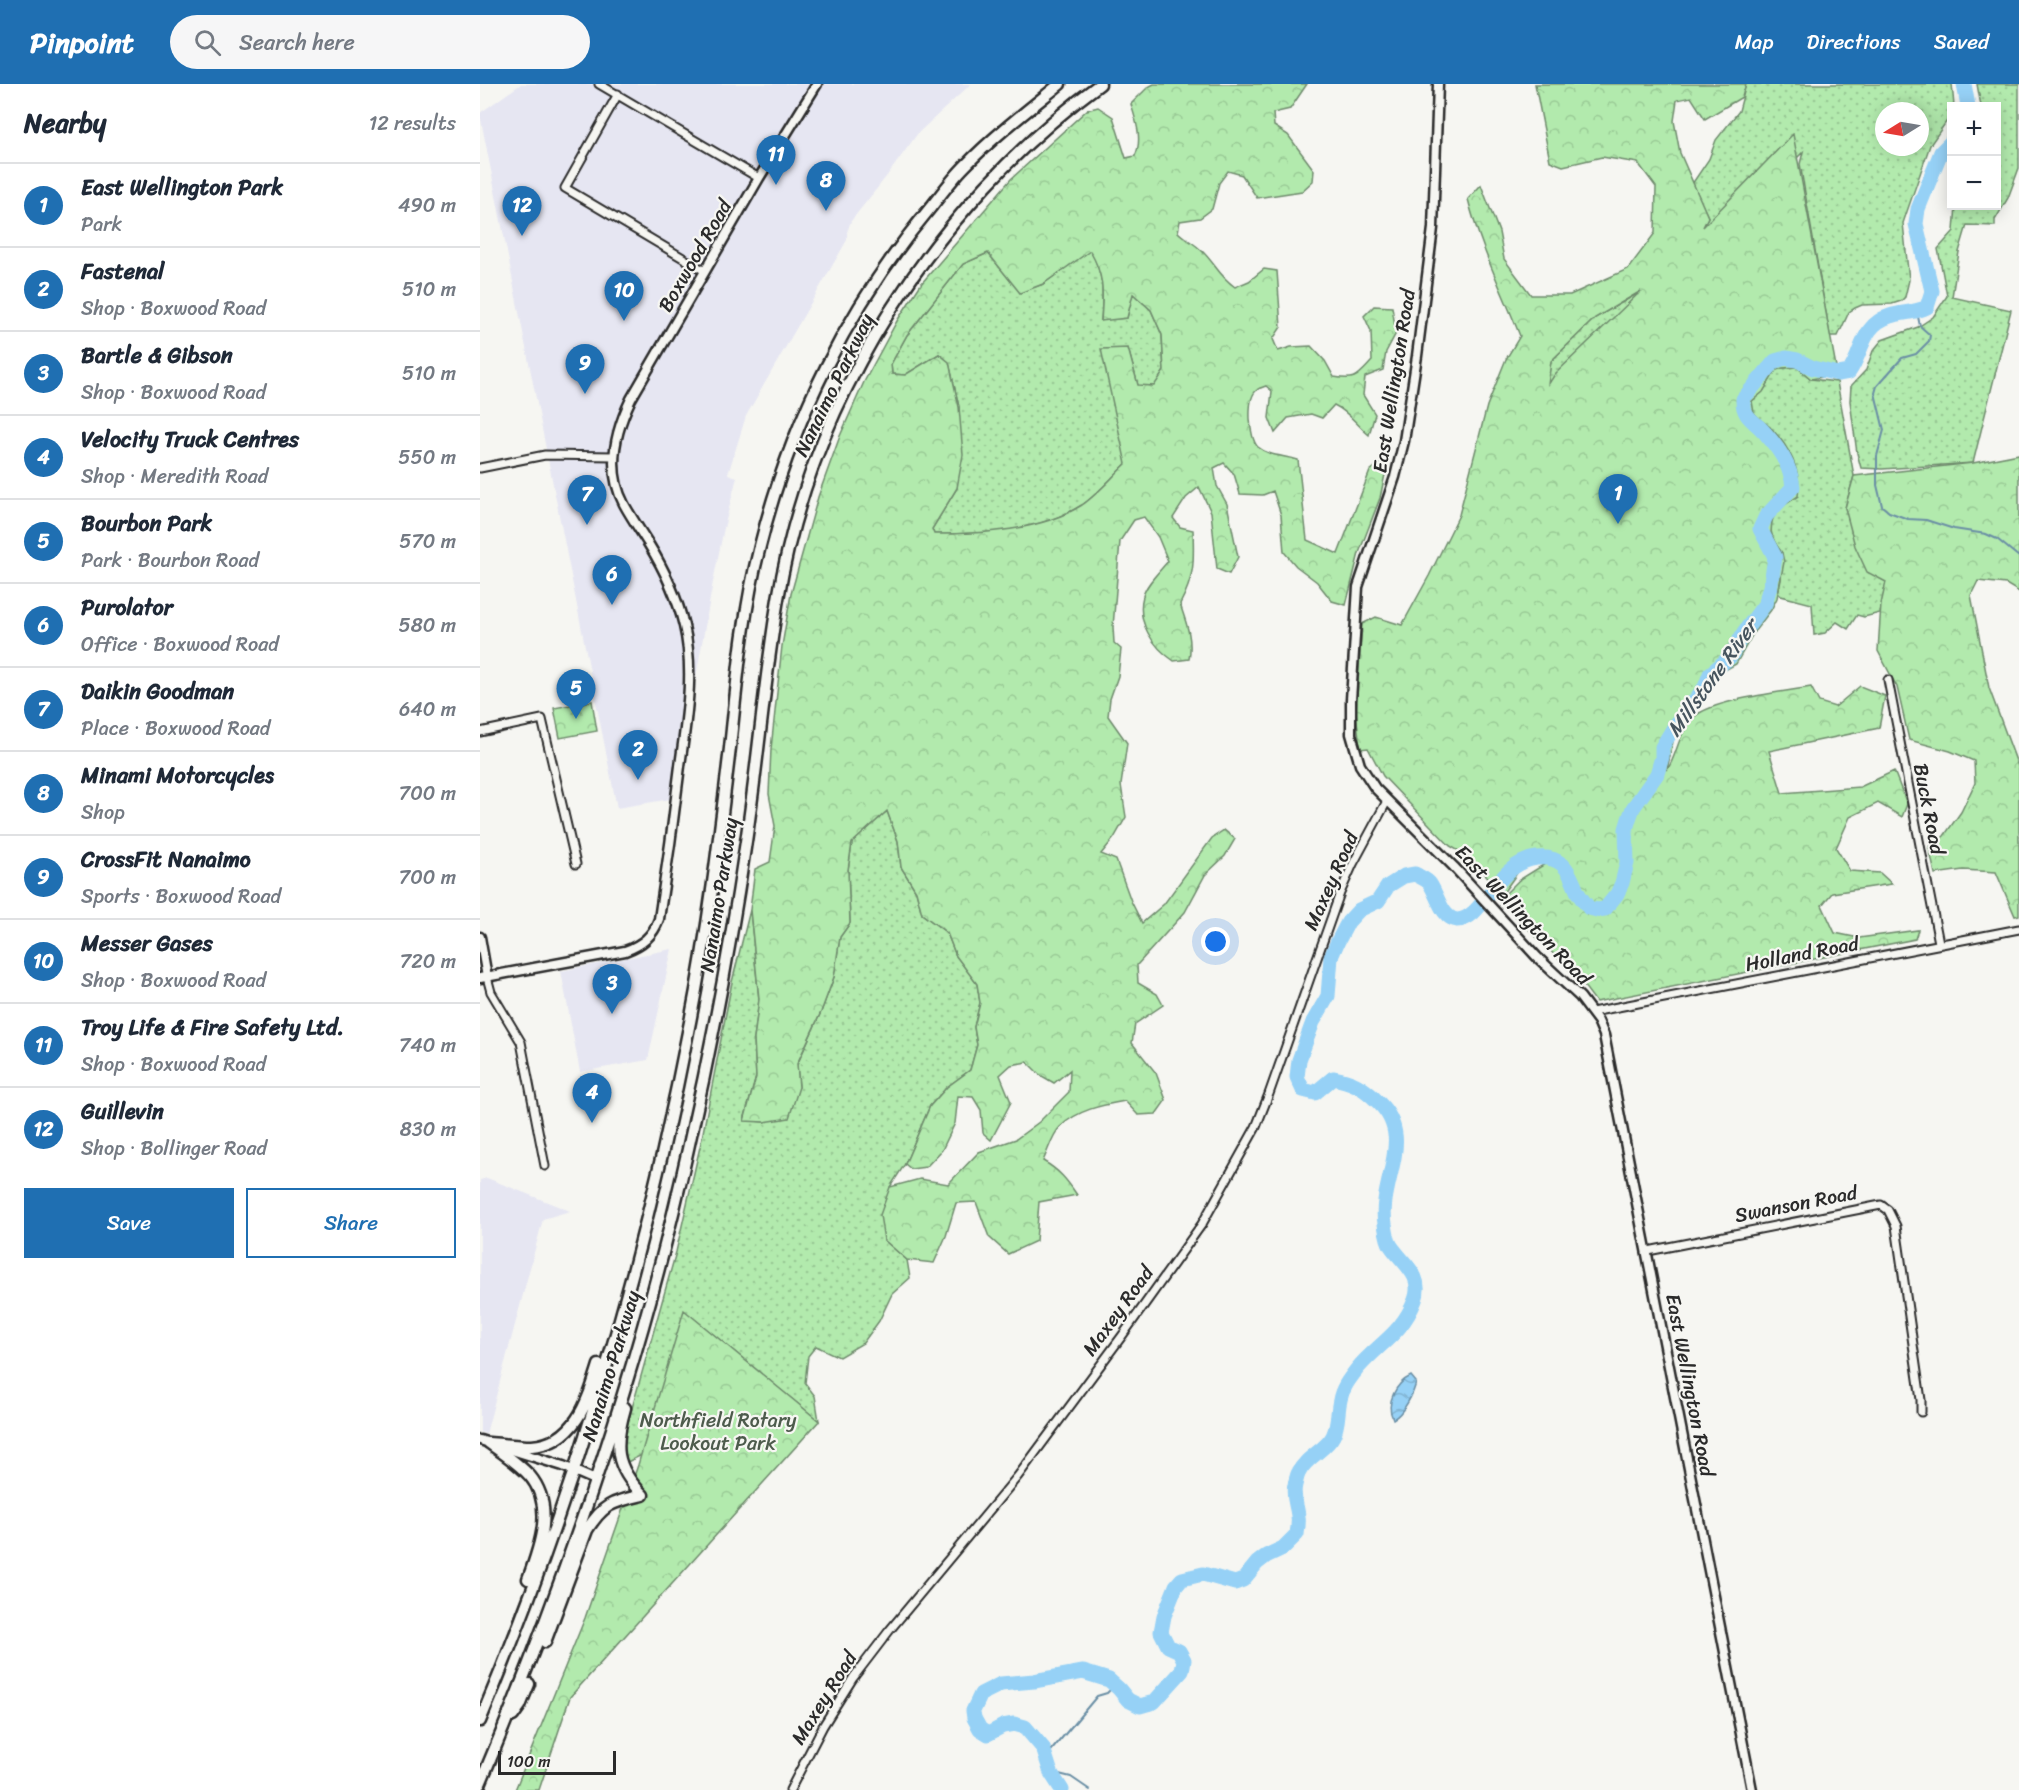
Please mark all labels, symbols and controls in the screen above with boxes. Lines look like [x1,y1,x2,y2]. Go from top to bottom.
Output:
search box [170,15,590,69]
text: Pinpoint [30,18,134,67]
text: Search here [239,23,355,62]
text: Map [1735,23,1773,61]
text: Directions [1806,23,1901,61]
text: Saved [1934,23,1989,61]
icon: search [191,26,224,59]
text: Nearby [24,100,106,146]
north arrow [1875,102,1929,156]
map controls [1947,102,2001,210]
button: + [1947,102,2001,156]
text: 12 results [369,106,456,141]
pin: 11 [756,135,796,185]
button: − [1947,156,2001,210]
pin: 8 [806,162,846,211]
text: East Wellington Park [81,168,283,207]
pin: 12 [502,186,542,236]
text: 1 [39,188,48,223]
text: 490 m [398,188,456,223]
street label: Boxwood Road [648,192,742,319]
text: Park [81,207,122,242]
text: Fastenal [81,252,164,291]
text: 2 [38,272,49,307]
text: 510 m [402,272,456,307]
pin: 10 [604,272,644,321]
street label: East Wellington Road [1362,285,1426,475]
text: Shop · Boxwood Road [81,291,266,326]
street label: Nanaimo Parkway [784,307,884,463]
text: Bartle & Gibson [81,336,233,375]
pin: 9 [566,344,604,394]
text: 3 [38,356,49,391]
text: 510 m [402,356,456,391]
text: Shop · Boxwood Road [81,375,266,410]
text: Velocity Truck Centres [81,420,299,459]
text: 4 [37,440,50,475]
text: 550 m [398,440,456,475]
text: Shop · Meredith Road [81,459,268,494]
pin: 1 [1598,474,1638,524]
pin: 7 [568,476,606,525]
text: Bourbon Park [81,504,212,543]
text: 5 [37,524,50,559]
text: 570 m [399,524,456,559]
text: Park · Bourbon Road [81,543,259,578]
pin: 6 [592,556,632,605]
text: Purolator [81,588,173,627]
water label: Millstone River [1656,607,1770,745]
text: 6 [38,608,49,643]
text: 580 m [399,608,456,643]
text: Office · Boxwood Road [81,627,279,662]
pin: 5 [556,670,596,719]
text: Daikin Goodman [81,672,234,711]
text: 7 [38,692,49,727]
text: 640 m [399,692,456,727]
text: Place · Boxwood Road [81,711,270,746]
pin: 2 [618,730,658,780]
text: Minami Motorcycles [81,756,274,795]
street label: Buck Road [1903,760,1955,859]
text: 8 [37,776,50,811]
text: 700 m [399,776,456,811]
text: Shop [81,795,125,830]
street label: Nanaimo Parkway [690,814,749,975]
street label: Maxey Road [1294,825,1369,936]
street label: East Wellington Road [1446,836,1601,995]
text: CrossFit Nanaimo [81,840,251,879]
text: 9 [37,860,50,895]
text: 700 m [399,860,456,895]
text: Sports · Boxwood Road [81,879,281,914]
text: Messer Gases [81,924,213,963]
street label: Holland Road [1742,926,1863,982]
your location [1201,927,1230,956]
text: 10 [33,944,54,979]
text: 720 m [400,944,456,979]
text: Shop · Boxwood Road [81,963,266,998]
pin: 3 [592,964,632,1014]
text: Troy Life & Fire Safety Ltd. [81,1008,344,1047]
text: 11 [35,1028,52,1063]
text: 740 m [399,1028,456,1063]
text: Shop · Boxwood Road [81,1047,266,1082]
pin: 4 [572,1074,612,1123]
text: Guillevin [81,1092,164,1131]
text: 12 [33,1112,54,1147]
text: 830 m [400,1112,456,1147]
text: Shop · Bollinger Road [81,1131,267,1166]
street label: Swanson Road [1732,1175,1862,1233]
button: Save [24,1188,234,1258]
button: Share [246,1188,456,1258]
street label: Maxey Road [1073,1257,1164,1364]
street label: Nanaimo Parkway [571,1286,651,1446]
street label: East Wellington Road [1655,1291,1725,1481]
park label: Northfield Rotary Lookout Park [640,1403,797,1461]
street label: Maxey Road [781,1643,867,1752]
text: 100 m [507,1747,551,1776]
scale bar [498,1748,616,1776]

